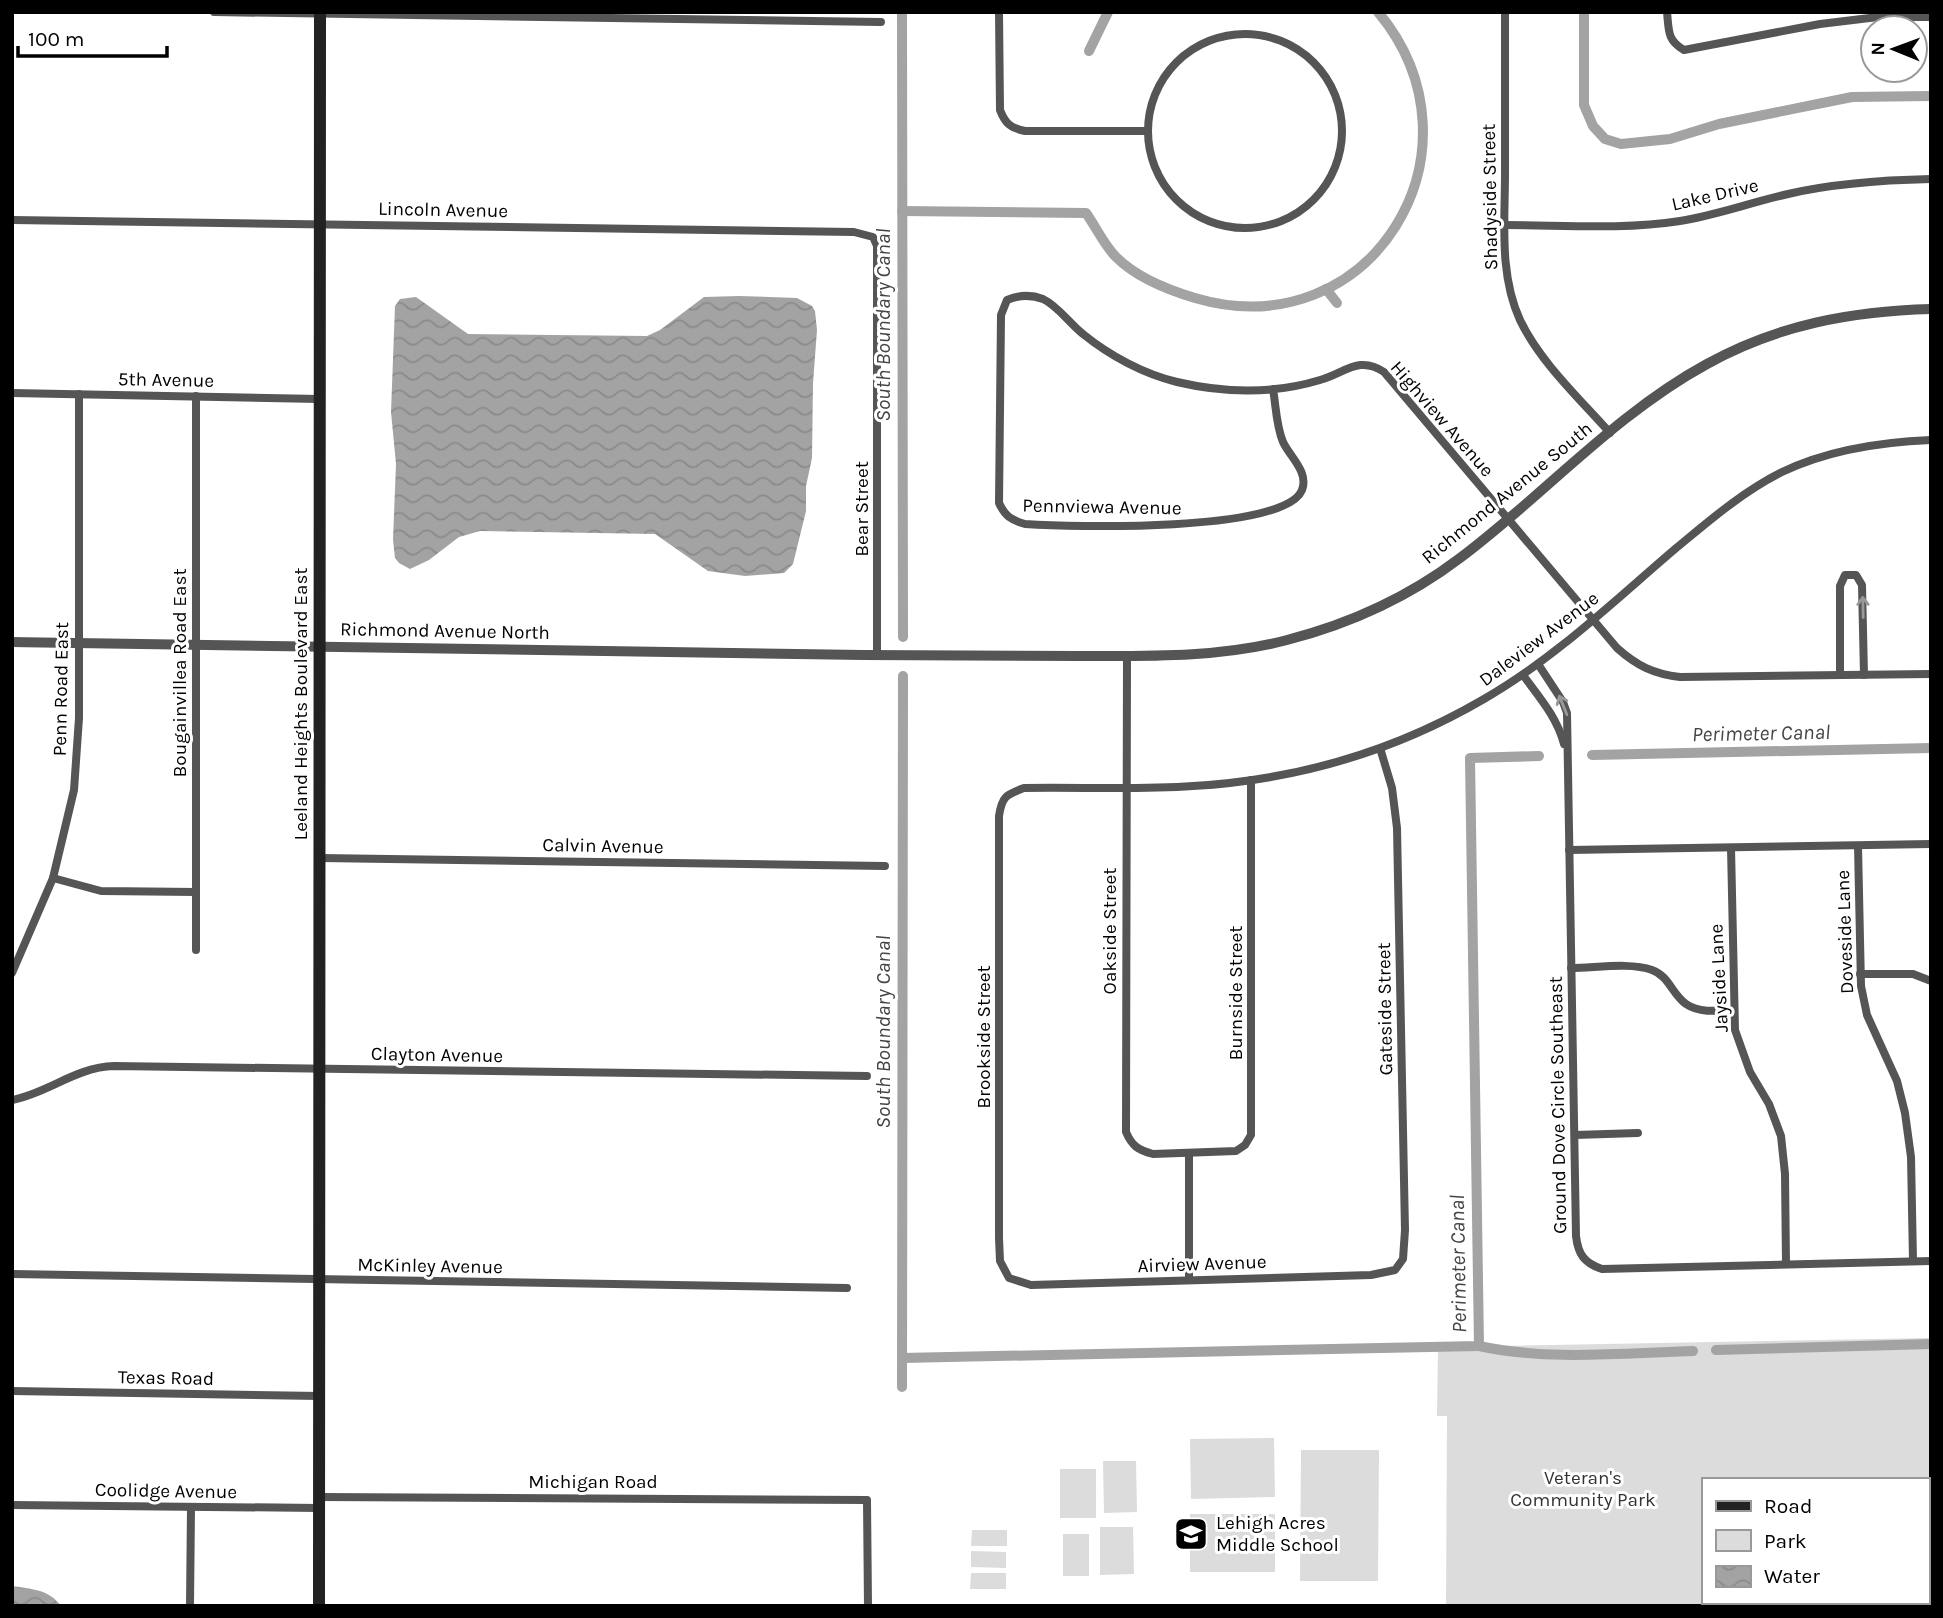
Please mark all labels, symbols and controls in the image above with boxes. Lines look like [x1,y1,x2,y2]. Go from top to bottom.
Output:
scale bar [18,14,166,58]
north arrow [1859,14,1929,84]
text: 100 m [28,27,85,51]
text: N [1867,42,1889,56]
street label: Shadyside Street [1478,123,1502,271]
street label: Lake Drive [1669,174,1761,216]
street label: Lincoln Avenue [378,198,508,222]
water label: South Boundary Canal [871,228,895,422]
street label: Highview Avenue [1386,357,1498,481]
street label: 5th Avenue [118,368,214,392]
street label: Richmond Avenue South [1417,417,1597,569]
street label: Bear Street [851,461,873,557]
street label: Pennviewa Avenue [1022,495,1182,519]
street label: Leeland Heights Boulevard East [290,567,312,841]
street label: Bougainvillea Road East [169,568,191,778]
street label: Daleview Avenue [1475,587,1603,691]
one-way arrow [1856,595,1869,618]
street label: Richmond Avenue North [340,618,550,644]
street label: Penn Road East [49,622,73,756]
one-way arrow [1555,695,1568,716]
water label: Perimeter Canal [1692,720,1830,746]
street label: Calvin Avenue [542,834,664,858]
street label: Oakside Street [1099,868,1121,994]
street label: Doveside Lane [1832,870,1858,994]
street label: Jayside Lane [1705,923,1733,1033]
street label: Burnside Street [1225,926,1247,1060]
water label: South Boundary Canal [871,935,895,1129]
street label: Gateside Street [1373,942,1397,1076]
street label: Brookside Street [973,965,995,1109]
street label: Ground Dove Circle Southeast [1545,976,1571,1234]
street label: Clayton Avenue [371,1043,503,1067]
water label: Perimeter Canal [1445,1195,1471,1333]
street label: Airview Avenue [1137,1251,1267,1277]
street label: McKinley Avenue [357,1254,503,1278]
street label: Texas Road [118,1366,214,1390]
park label: Veteran's Community Park [1510,1467,1656,1511]
street label: Michigan Road [528,1471,658,1493]
legend [1702,1478,1929,1604]
street label: Coolidge Avenue [95,1479,237,1503]
text: Road [1764,1494,1812,1518]
place label: Lehigh Acres Middle School [1216,1512,1339,1556]
school or university icon: Lehigh Acres Middle School [1172,1515,1210,1553]
text: Park [1764,1529,1807,1553]
text: Water [1764,1564,1820,1588]

